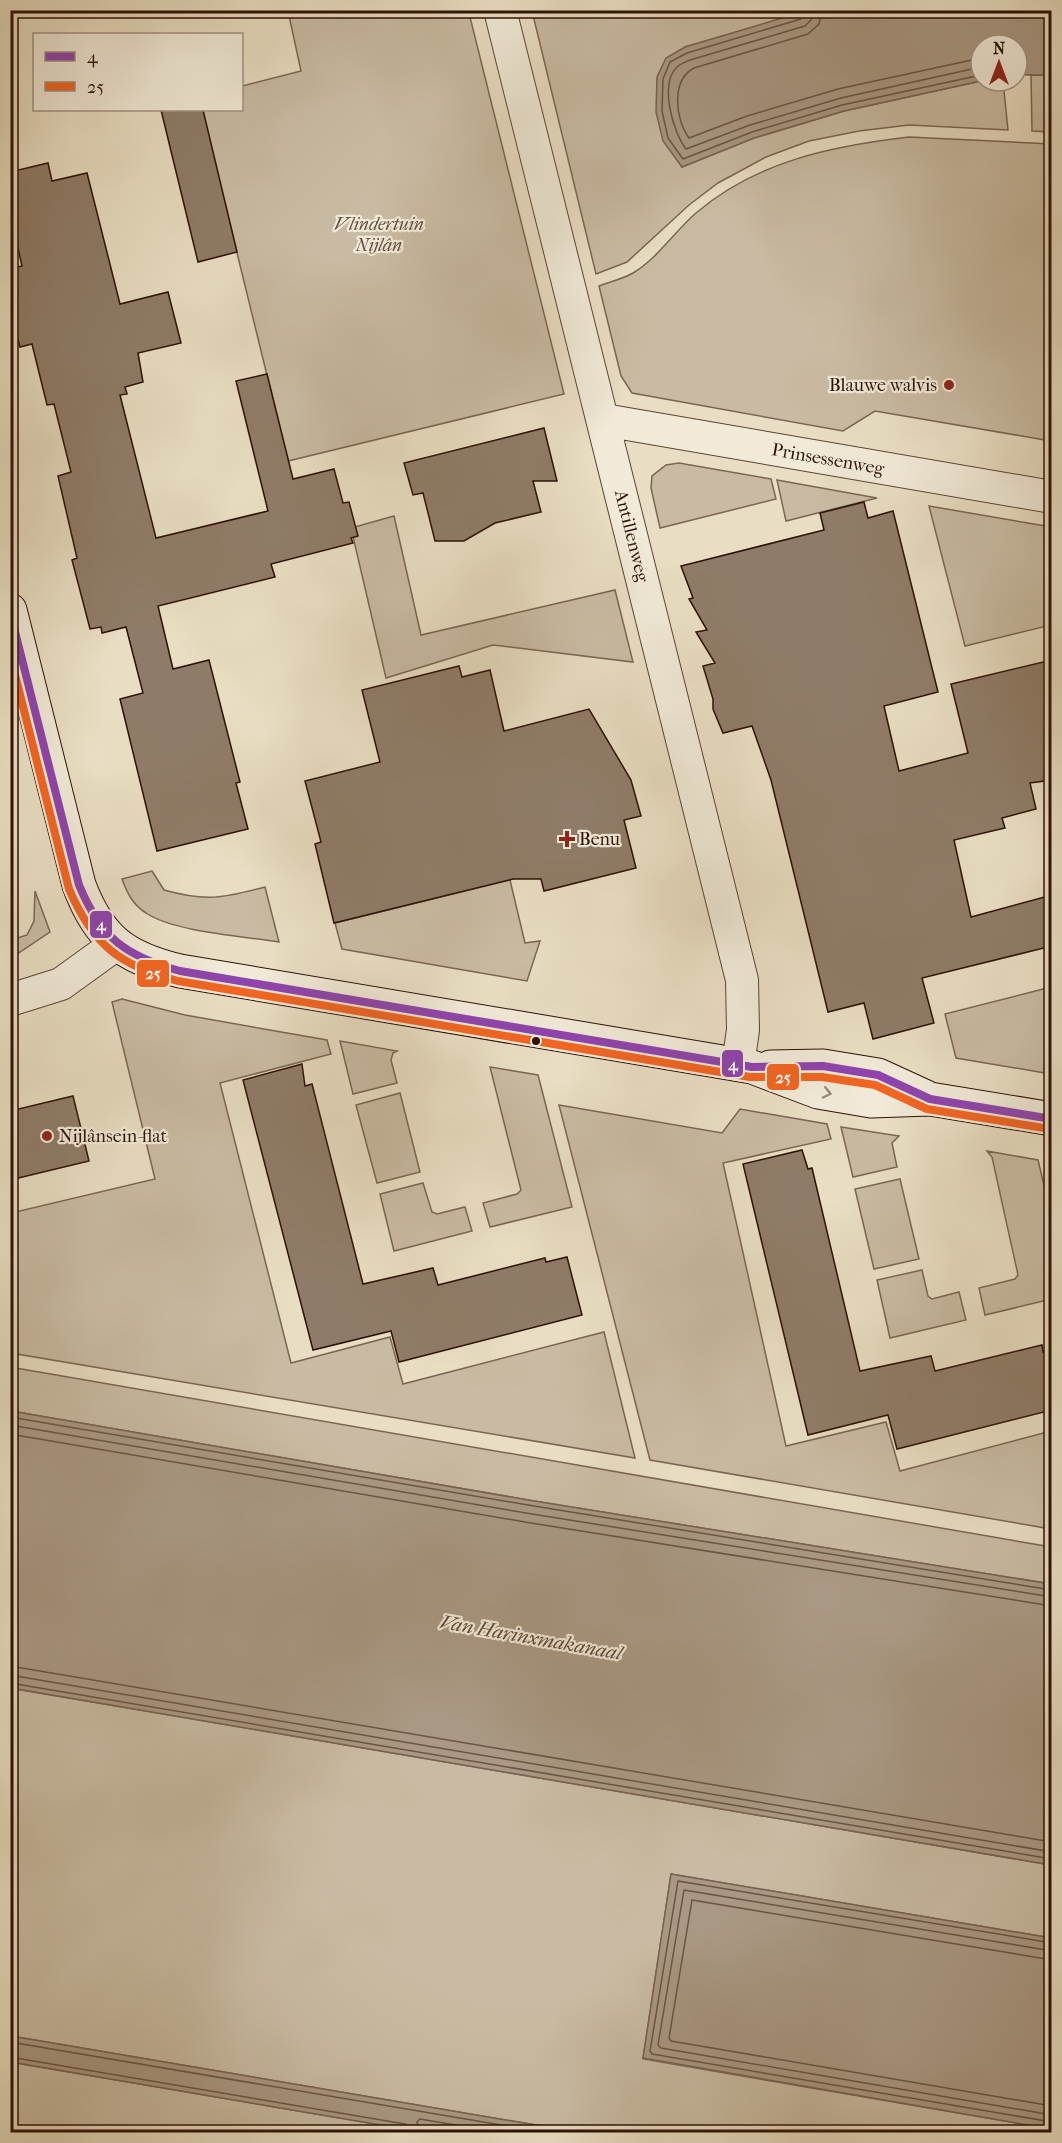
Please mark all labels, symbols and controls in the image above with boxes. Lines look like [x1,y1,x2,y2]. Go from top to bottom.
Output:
legend [33,33,243,111]
north arrow [969,33,1029,93]
text: N [993,39,1006,58]
text: 4 [87,47,98,68]
text: 25 [87,77,104,98]
park label: Vlindertuin Nijlân [334,214,424,256]
place label: Blauwe walvis [829,375,937,396]
marker: Blauwe walvis [942,378,956,392]
street label: Prinsessenweg [770,439,886,480]
street label: Antillenweg [610,487,653,585]
place label: Benu [579,829,620,850]
marker: Benu [560,832,574,846]
line badge: 4 [89,910,113,939]
text: 4 [95,915,107,935]
line badge: 25 [136,959,170,988]
text: 25 [145,964,161,983]
unlabelled marker [530,1035,542,1047]
line badge: 4 [721,1049,744,1078]
text: 4 [727,1055,739,1075]
line badge: 25 [766,1063,800,1091]
text: 25 [775,1068,791,1087]
one-way arrow [822,1086,832,1099]
place label: Nijlânsein-flat [59,1126,168,1147]
marker: Nijlânsein-flat [40,1129,54,1143]
water label: Van Harinxmakanaal [438,1610,626,1665]

